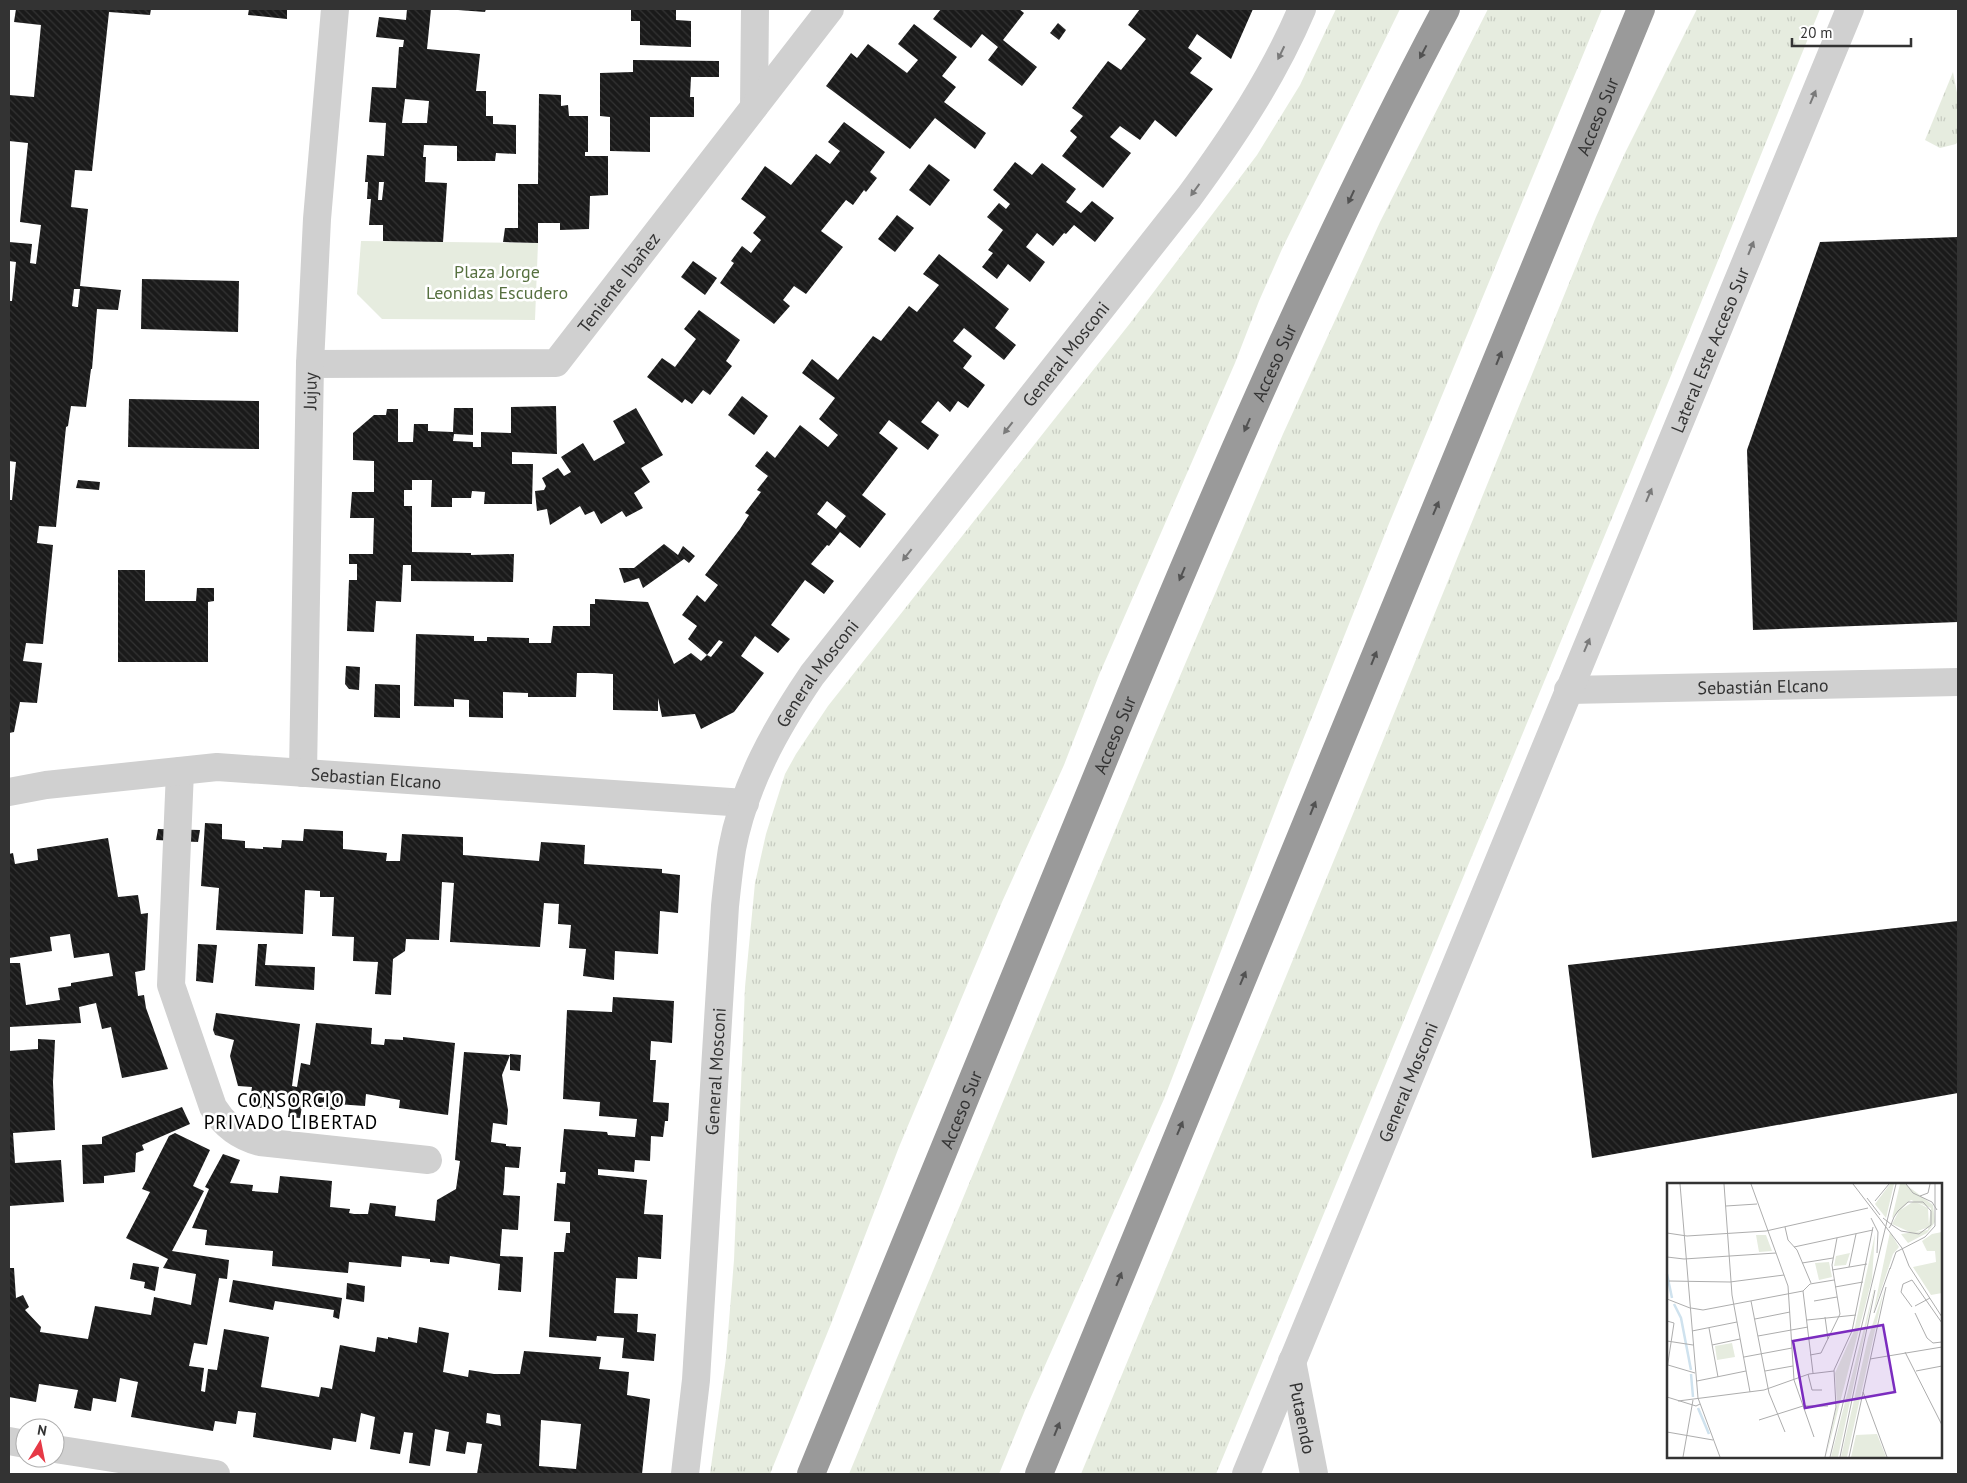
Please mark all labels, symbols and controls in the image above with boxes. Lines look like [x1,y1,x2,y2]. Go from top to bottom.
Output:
scale bar [1792,15,1911,47]
text: 20 m [1800,23,1833,42]
one-way arrow [1419,45,1427,59]
one-way arrow [1277,46,1285,60]
street label: Acceso Sur [1571,74,1623,159]
one-way arrow [1809,90,1817,104]
one-way arrow [1189,183,1200,196]
one-way arrow [1347,190,1355,205]
street label: Teniente Ibañez [572,227,665,337]
one-way arrow [1748,241,1756,255]
park label: Plaza Jorge Leonidas Escudero [426,260,568,304]
street label: Lateral Este Acceso Sur [1665,264,1754,436]
street label: General Mosconi [1017,296,1114,411]
street label: Acceso Sur [1246,320,1301,405]
one-way arrow [1495,350,1503,365]
street label: Jujuy [298,371,321,411]
one-way arrow [1242,418,1250,432]
one-way arrow [1002,421,1013,434]
one-way arrow [1646,488,1654,502]
one-way arrow [1433,501,1441,515]
one-way arrow [901,548,912,561]
one-way arrow [1178,567,1186,582]
street label: General Mosconi [770,614,863,731]
one-way arrow [1583,638,1591,652]
one-way arrow [1371,650,1378,665]
street label: Sebastián Elcano [1697,673,1829,699]
street label: Acceso Sur [1088,692,1140,777]
street label: Sebastian Elcano [310,762,442,794]
one-way arrow [1309,800,1317,815]
one-way arrow [1239,971,1247,985]
street label: General Mosconi [700,1007,730,1136]
street label: General Mosconi [1373,1019,1443,1146]
street label: Acceso Sur [934,1067,987,1152]
district label: CONSORCIO PRIVADO LIBERTAD [204,1088,378,1134]
one-way arrow [1177,1121,1185,1135]
inset map [1667,1183,1942,1458]
one-way arrow [1115,1272,1123,1286]
street label: Putaendo [1285,1380,1321,1456]
north arrow [15,1418,65,1468]
text: N [36,1421,48,1440]
one-way arrow [1054,1422,1062,1436]

